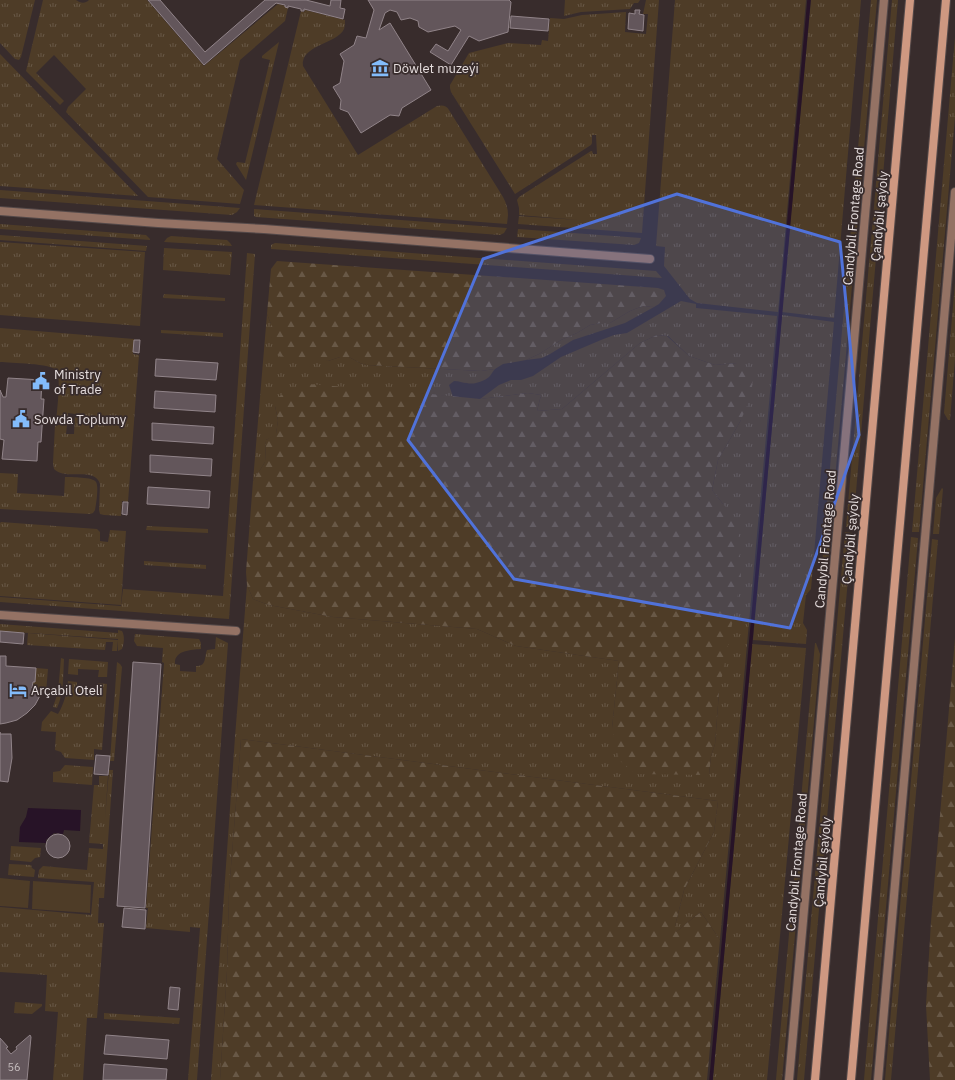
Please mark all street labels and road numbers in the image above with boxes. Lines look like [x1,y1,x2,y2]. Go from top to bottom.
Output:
street label: Candybil Frontage Road [839,146,868,286]
street label: Çandybil şaýoly [867,170,892,262]
street label: Candybil Frontage Road [811,469,840,609]
street label: Çandybil şaýoly [838,493,863,585]
street label: Candybil Frontage Road [782,792,811,932]
street label: Çandybil şaýoly [810,816,835,908]

